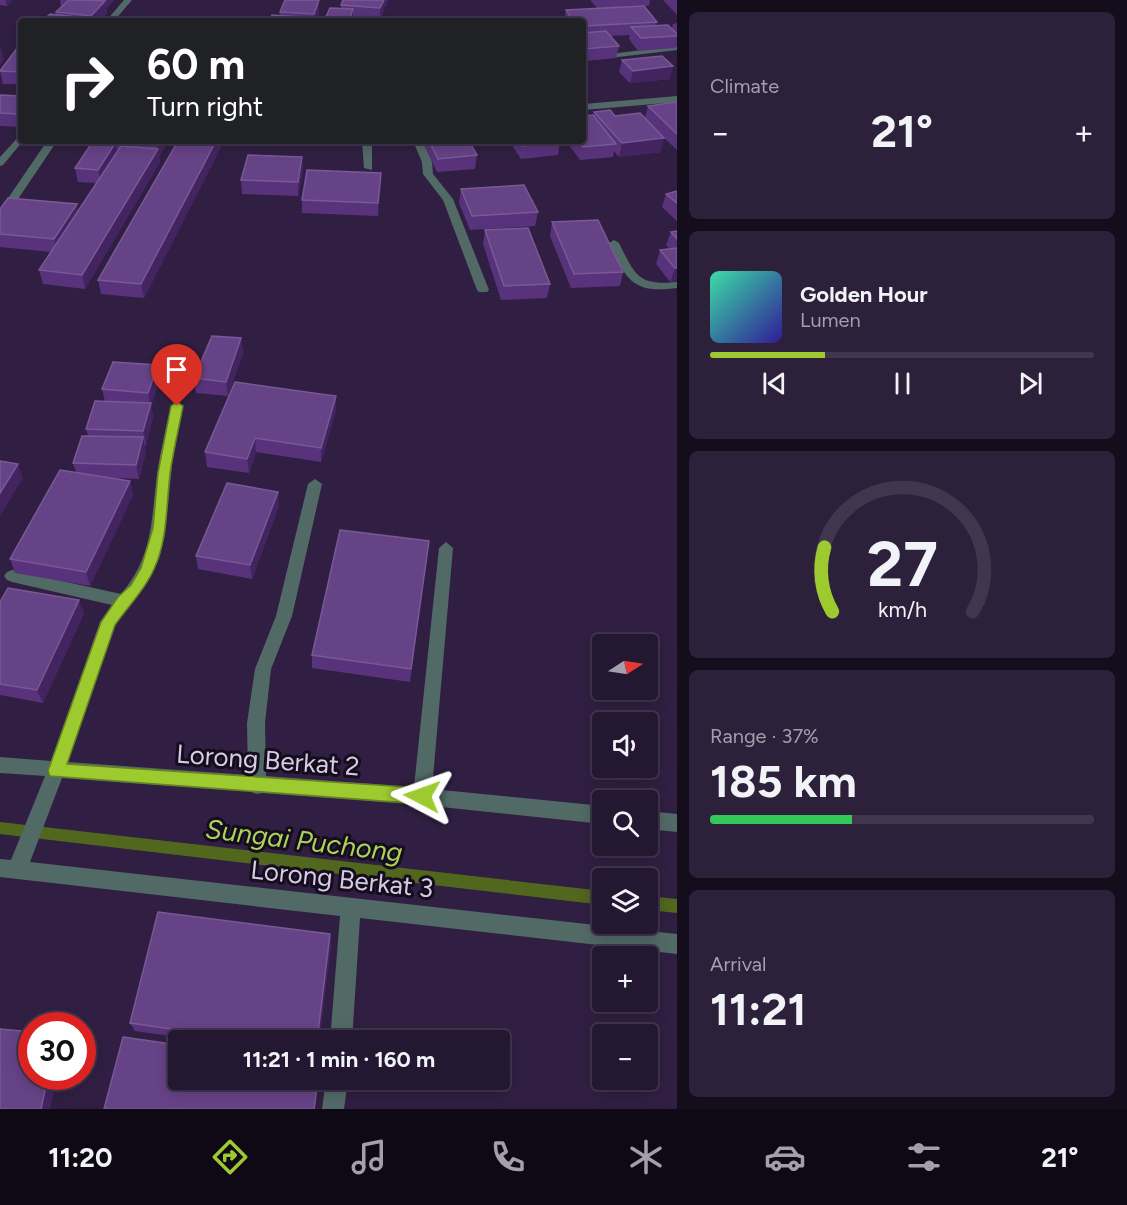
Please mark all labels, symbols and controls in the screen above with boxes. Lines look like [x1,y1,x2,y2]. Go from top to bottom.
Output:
text: 60 m [147,39,245,90]
icon: right [48,42,126,120]
text: Climate [710,74,779,98]
text: Turn right [147,90,263,123]
text: 21° [871,104,933,158]
text: − [710,113,731,152]
text: + [1073,113,1094,152]
text: Golden Hour [800,281,928,308]
text: Lumen [800,308,861,332]
pin [151,344,202,406]
icon: arrive [160,353,193,386]
icon: previous [758,367,791,400]
icon: pause [886,367,919,400]
icon: next [1014,367,1047,400]
text: 27 [867,527,937,602]
text: km/h [878,597,926,622]
north arrow [592,634,658,700]
map controls [592,634,658,1090]
button: sound [592,712,658,778]
text: Range · 37% [710,724,819,748]
street label: Lorong Berkat 2 [175,738,361,782]
text: 185 km [710,754,857,808]
position arrow [390,764,454,828]
button: search [592,790,658,856]
water label: Sungai Puchong [204,812,405,869]
street label: Lorong Berkat 3 [249,853,435,905]
button: layers [592,868,658,934]
button: + [592,946,658,1012]
text: Arrival [710,952,766,976]
text: 11:21 [710,982,807,1036]
speed limit sign: 30 [18,1012,96,1090]
button: − [592,1024,658,1090]
text: 11:21 · 1 min · 160 m [243,1046,435,1073]
icon: directions [209,1136,251,1178]
icon: music [348,1136,390,1178]
icon: phone [487,1136,529,1178]
icon: climate [625,1136,667,1178]
icon: car [764,1136,806,1178]
icon: filters [903,1136,945,1178]
text: 11:20 [48,1141,112,1174]
text: 21° [1041,1141,1079,1174]

